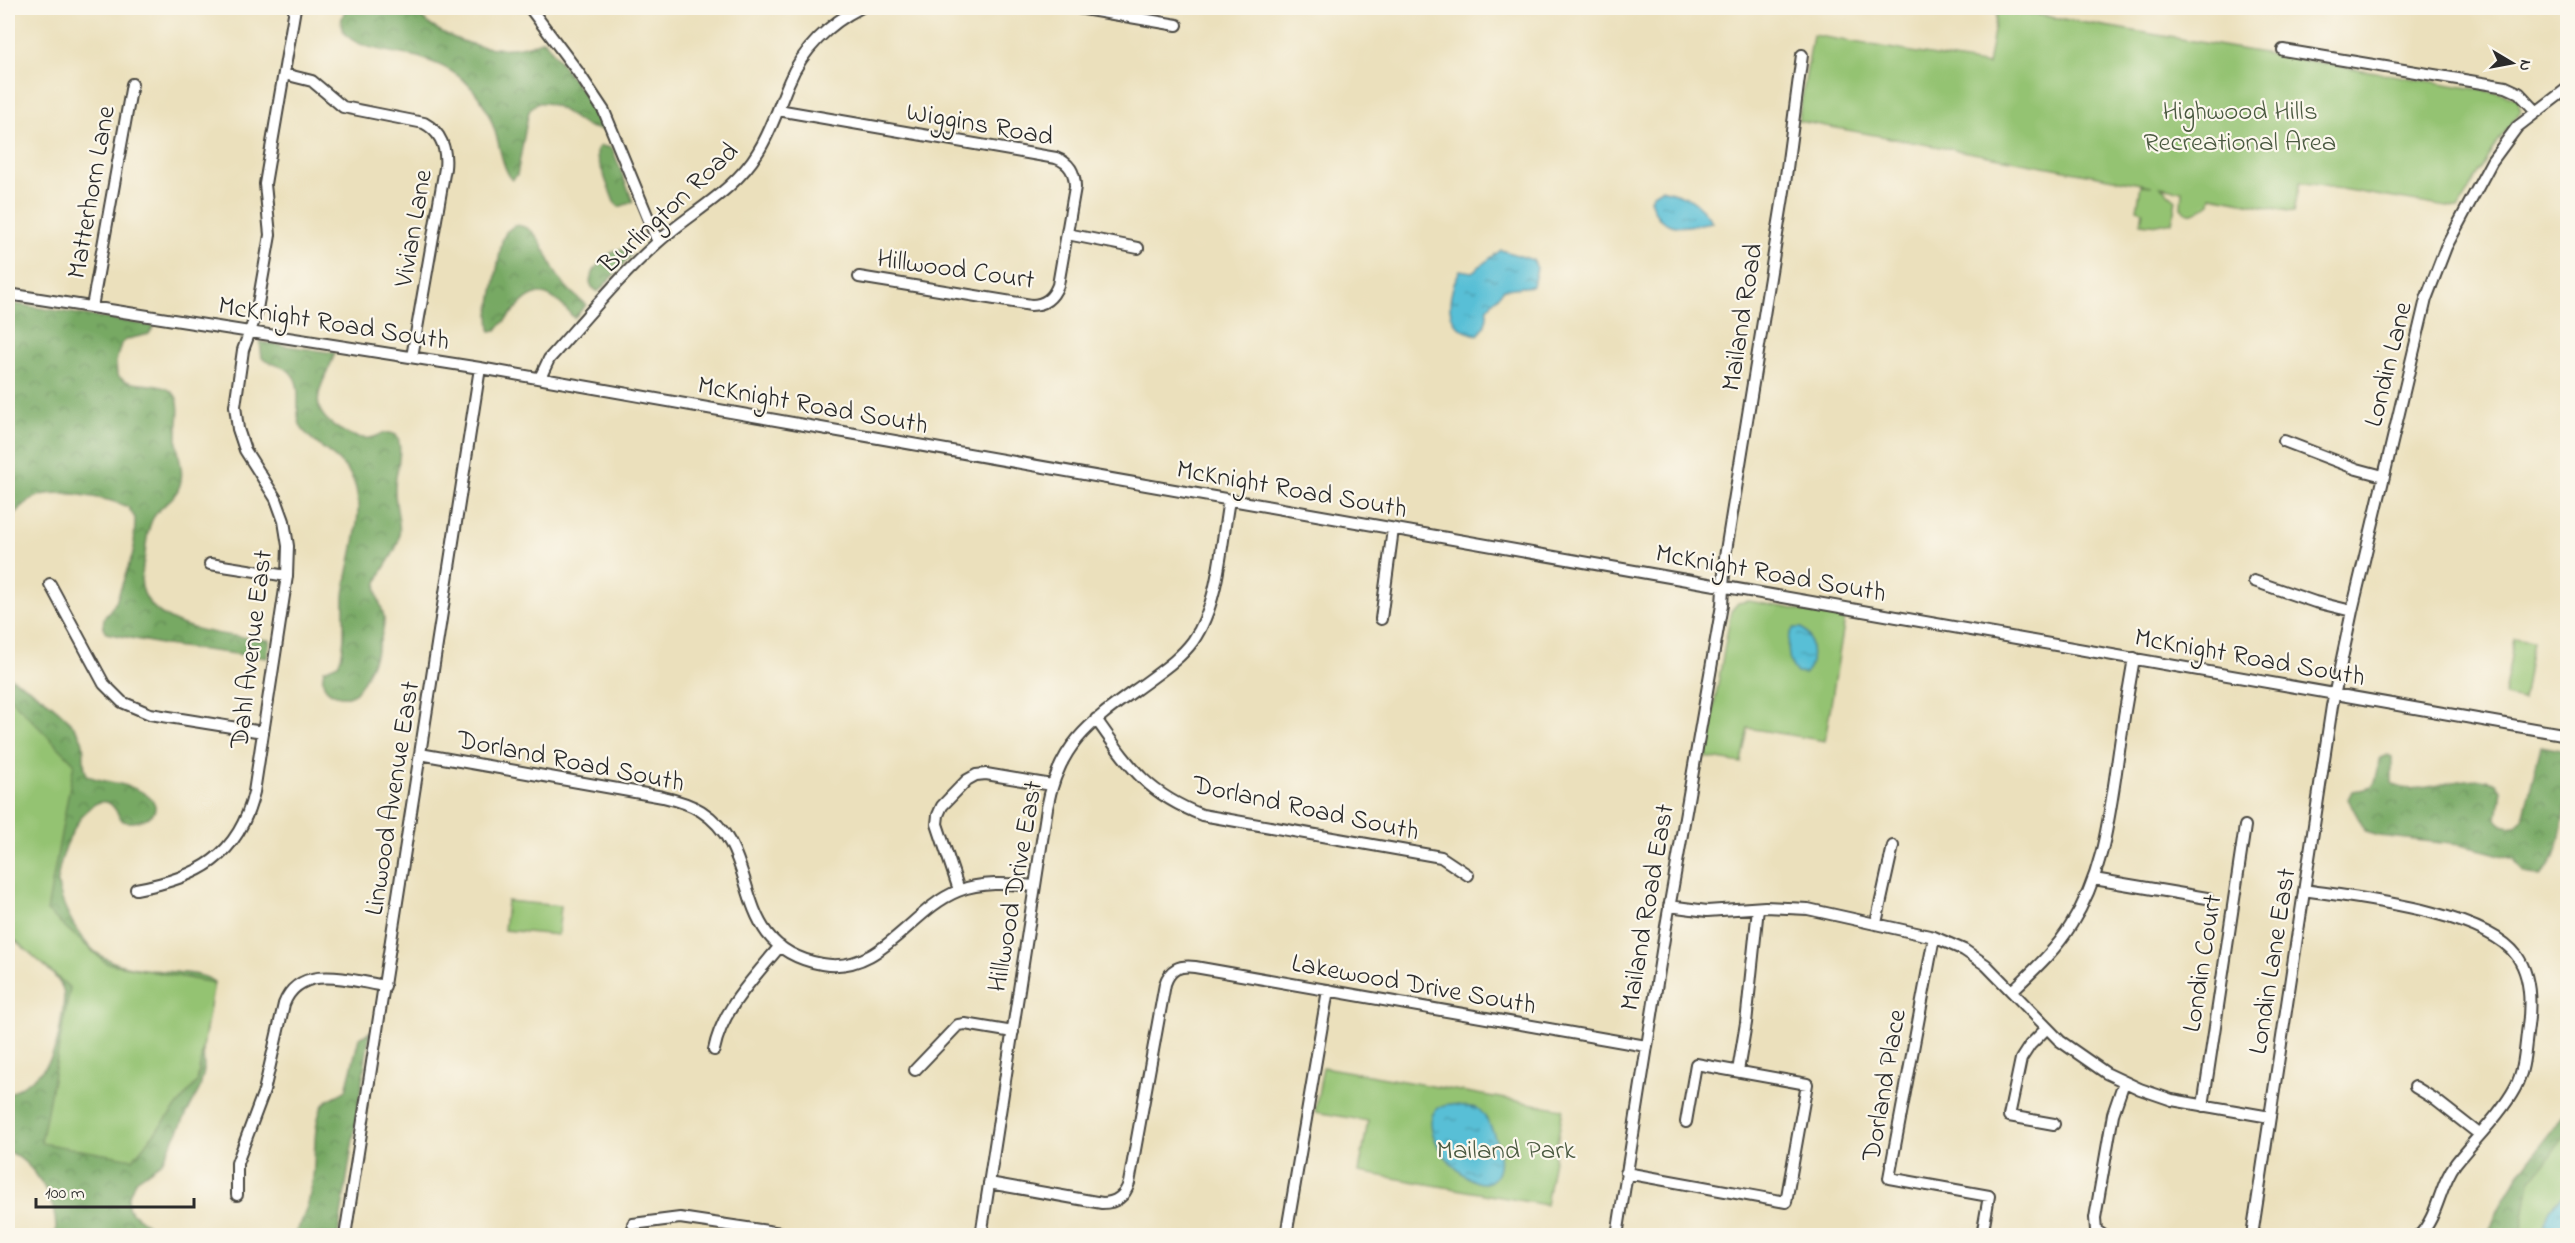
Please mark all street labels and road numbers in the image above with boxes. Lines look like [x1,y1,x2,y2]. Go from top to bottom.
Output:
street label: Wiggins Road [903,93,1056,158]
street label: Matterhorn Lane [58,102,127,282]
street label: Burlington Road [590,134,748,285]
street label: Vivian Lane [385,166,444,291]
street label: Hillwood Court [874,240,1037,301]
street label: Mailand Road [1713,241,1774,394]
street label: McKnight Road South [215,287,452,362]
street label: Londin Lane [2355,297,2424,431]
street label: McKnight Road South [694,367,931,446]
street label: McKnight Road South [1173,451,1410,530]
street label: McKnight Road South [1652,535,1889,614]
street label: Dahl Avenue East [221,548,284,752]
street label: McKnight Road South [2131,619,2368,698]
street label: Linwood Avenue East [356,678,431,918]
street label: Dorland Road South [453,721,687,804]
street label: Dorland Road South [1188,766,1422,853]
street label: Hillwood Drive East [979,778,1054,995]
street label: Mailand Road East [1611,801,1686,1014]
street label: Londin Lane East [2240,866,2307,1057]
street label: Londin Court [2173,892,2234,1035]
street label: Lakewood Drive South [1288,945,1539,1026]
street label: Dorland Place [1853,1005,1918,1166]

